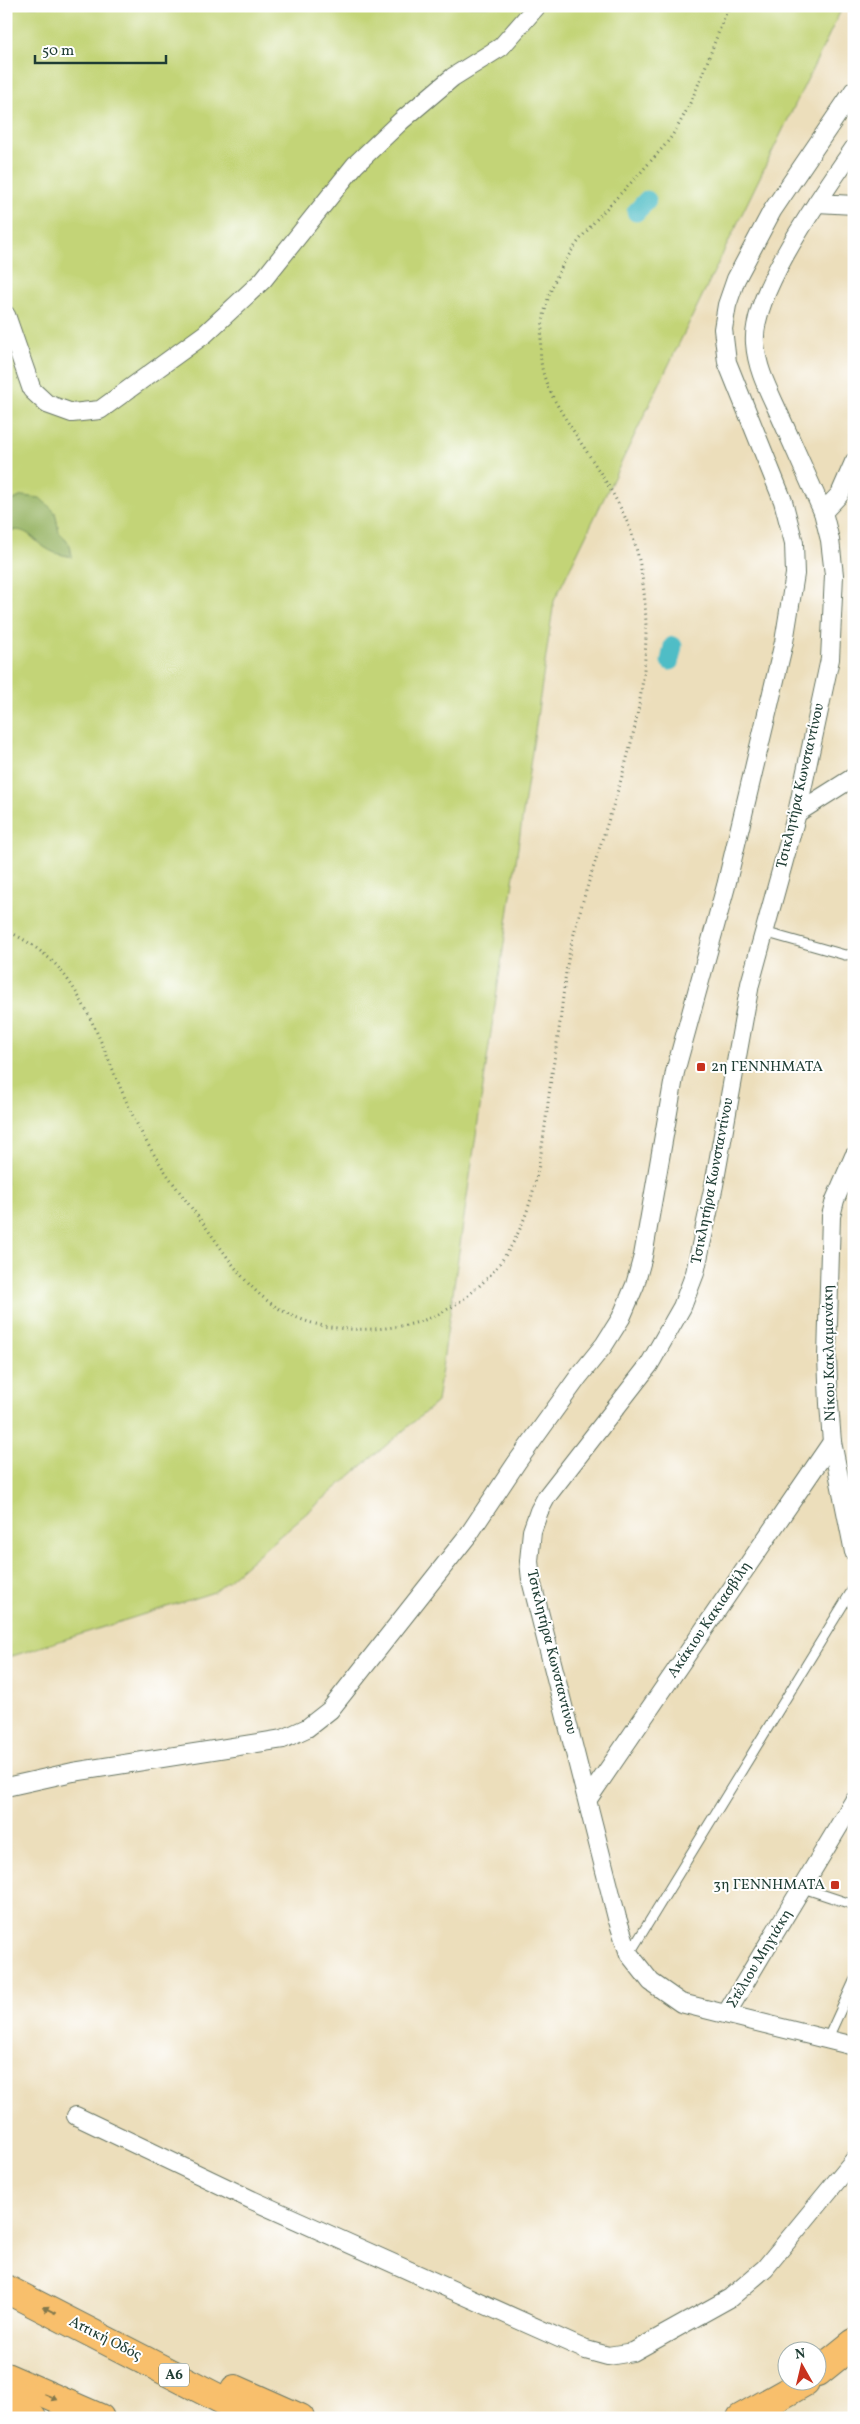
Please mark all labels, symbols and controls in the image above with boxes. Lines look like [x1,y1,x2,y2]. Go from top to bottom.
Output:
scale bar [35,32,166,64]
text: 50 m [42,41,74,62]
street label: Τσικλητήρα Κωνσταντίνου [772,701,830,871]
place label: 2η ΓΕΝΝΗΜΑΤΑ [711,1057,824,1078]
marker: 2η ΓΕΝΝΗΜΑΤΑ [695,1061,707,1073]
street label: Τσικλητήρα Κωνσταντίνου [687,1096,739,1266]
street label: Νίκου Κακλαμανάκη [818,1284,842,1422]
street label: Ακάκιου Κακιασβίλη [663,1557,757,1683]
street label: Τσικλητήρα Κωνσταντίνου [520,1567,582,1737]
place label: 3η ΓΕΝΝΗΜΑΤΑ [713,1875,825,1896]
marker: 3η ΓΕΝΝΗΜΑΤΑ [829,1879,841,1891]
street label: Στέλιου Μηγιάκη [722,1906,798,2012]
one-way arrow [42,2306,56,2314]
street label: Αττική Οδός [65,2312,145,2366]
north arrow [778,2342,828,2392]
text: N [794,2344,807,2365]
road number: Α6 [159,2364,189,2386]
one-way arrow [44,2393,58,2401]

